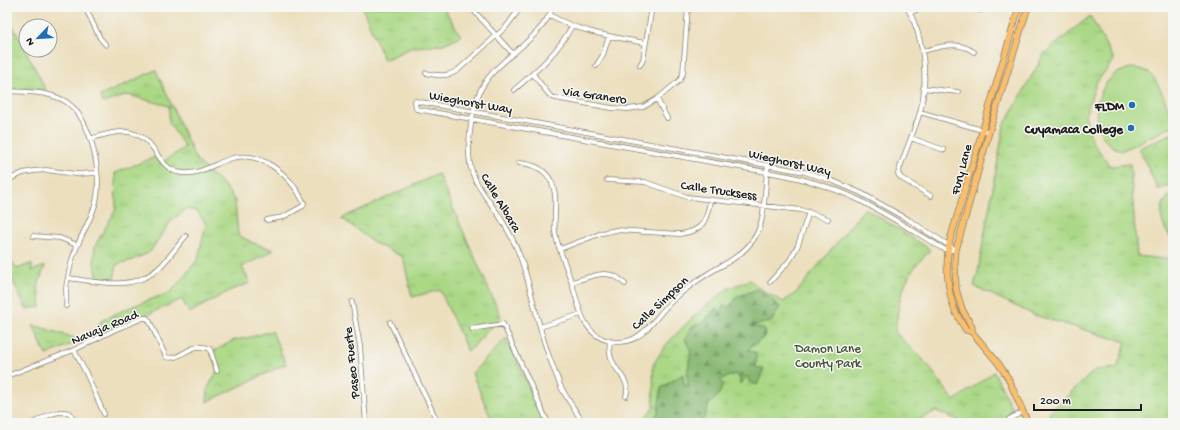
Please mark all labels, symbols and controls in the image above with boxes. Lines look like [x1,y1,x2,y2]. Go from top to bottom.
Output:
north arrow [18,18,58,58]
text: N [24,36,38,47]
street label: Via Granero [561,84,628,108]
street label: Wieghorst Way [428,89,514,118]
place label: FLDM [1094,100,1125,115]
marker: FLDM [1127,100,1137,110]
place label: Cuyamaca College [1024,123,1124,138]
marker: Cuyamaca College [1126,123,1136,133]
street label: Fury Lane [948,142,976,198]
street label: Wieghorst Way [747,147,833,180]
street label: Calle Albara [476,171,524,236]
street label: Calle Trucksess [680,179,759,204]
street label: Calle Simpson [629,273,693,334]
street label: Navaja Road [69,307,142,349]
street label: Paseo Fuerte [341,326,364,400]
park label: Damon Lane County Park [794,342,862,372]
scale bar [1034,386,1141,412]
text: 200 m [1040,395,1071,409]

